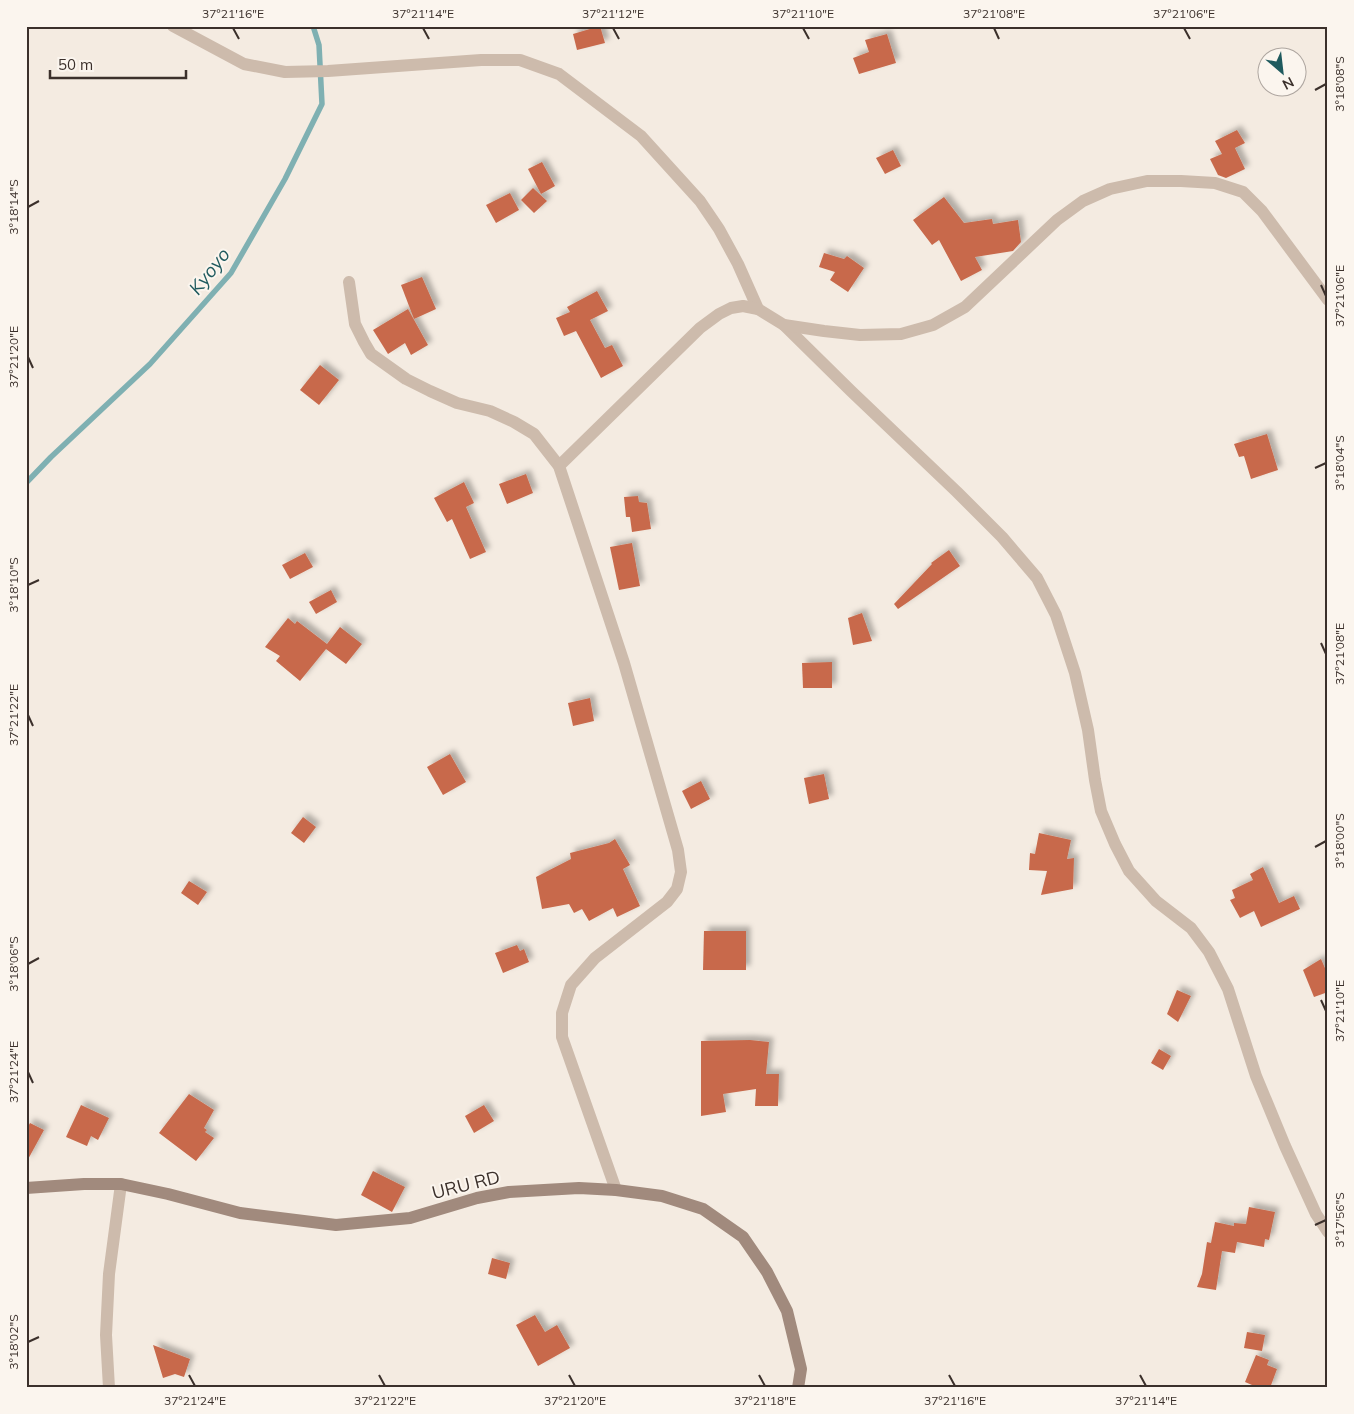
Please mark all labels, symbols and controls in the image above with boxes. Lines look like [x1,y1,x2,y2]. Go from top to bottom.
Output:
text: 37°21'16"E [202,6,264,21]
text: 37°21'14"E [392,6,454,21]
text: 37°21'12"E [582,6,644,21]
text: 37°21'10"E [772,6,834,21]
text: 37°21'08"E [963,6,1025,21]
text: 37°21'06"E [1153,6,1215,21]
scale bar [50,48,186,80]
north arrow [1256,48,1306,98]
text: 50 m [58,55,93,74]
text: 3°18'08"S [1332,56,1347,112]
text: N [1279,73,1297,94]
text: 3°18'14"S [6,179,21,235]
water label: Kyoyo [183,243,235,299]
text: 37°21'06"E [1332,265,1347,327]
text: 37°21'20"E [6,326,21,388]
text: 3°18'04"S [1332,435,1347,491]
text: 3°18'10"S [6,557,21,613]
text: 37°21'08"E [1332,623,1347,685]
text: 37°21'22"E [6,684,21,746]
text: 3°18'00"S [1332,813,1347,869]
text: 3°18'06"S [6,936,21,992]
text: 37°21'10"E [1332,980,1347,1042]
text: 37°21'24"E [6,1041,21,1103]
street label: URU RD [429,1165,502,1204]
text: 3°17'56"S [1332,1192,1347,1248]
text: 3°18'02"S [6,1314,21,1370]
text: 37°21'24"E [164,1393,226,1408]
text: 37°21'22"E [354,1393,416,1408]
text: 37°21'20"E [544,1393,606,1408]
text: 37°21'18"E [734,1393,796,1408]
text: 37°21'16"E [924,1393,986,1408]
text: 37°21'14"E [1115,1393,1177,1408]

